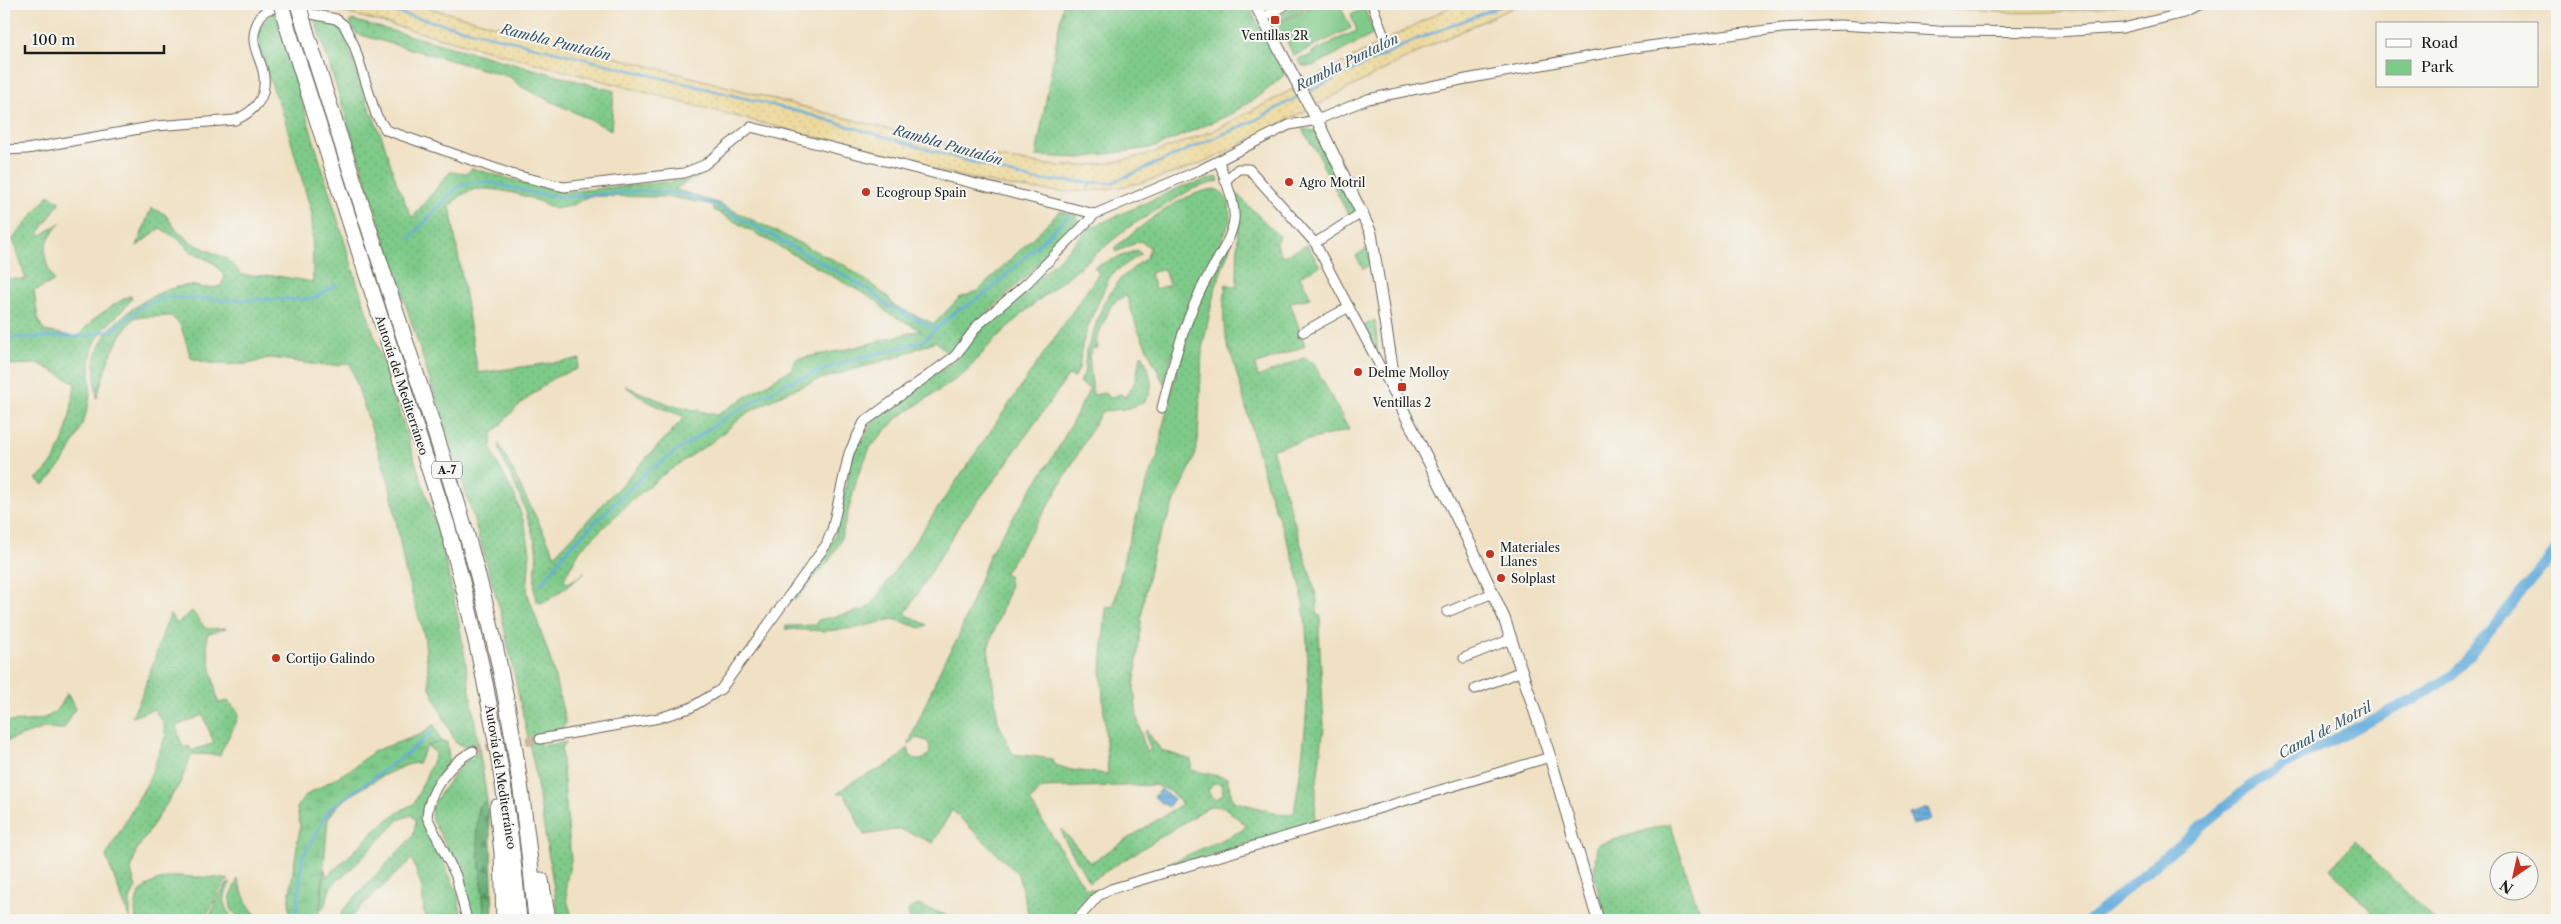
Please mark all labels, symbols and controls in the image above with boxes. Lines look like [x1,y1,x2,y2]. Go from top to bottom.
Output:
marker: Ventillas 2R [1269,14,1281,26]
water label: Rambla Puntalón [498,19,613,64]
scale bar [25,22,164,54]
legend [2376,22,2538,88]
place label: Ventillas 2R [1240,28,1310,43]
water label: Rambla Puntalón [1291,29,1402,95]
text: 100 m [32,30,75,49]
text: Road [2421,33,2458,52]
text: Park [2421,57,2455,76]
water label: Rambla Puntalón [890,121,1005,169]
place label: Agro Motril [1298,175,1366,190]
marker: Agro Motril [1283,176,1295,188]
place label: Ecogroup Spain [876,185,967,200]
marker: Ecogroup Spain [860,186,872,198]
street label: Autovía del Mediterráneo [372,312,432,457]
place label: Delme Molloy [1368,365,1449,380]
marker: Delme Molloy [1352,366,1364,378]
marker: Ventillas 2 [1396,381,1408,393]
place label: Ventillas 2 [1372,395,1431,410]
road number: A-7 [432,462,462,478]
place label: Materiales Llanes [1500,540,1560,569]
marker: Materiales Llanes [1484,548,1496,560]
place label: Solplast [1511,571,1557,586]
marker: Solplast [1495,572,1507,584]
place label: Cortijo Galindo [286,651,375,666]
marker: Cortijo Galindo [270,652,282,664]
water label: Canal de Motril [2275,697,2376,762]
street label: Autovía del Mediterráneo [482,703,520,850]
north arrow [2488,852,2538,902]
text: N [2497,876,2517,898]

